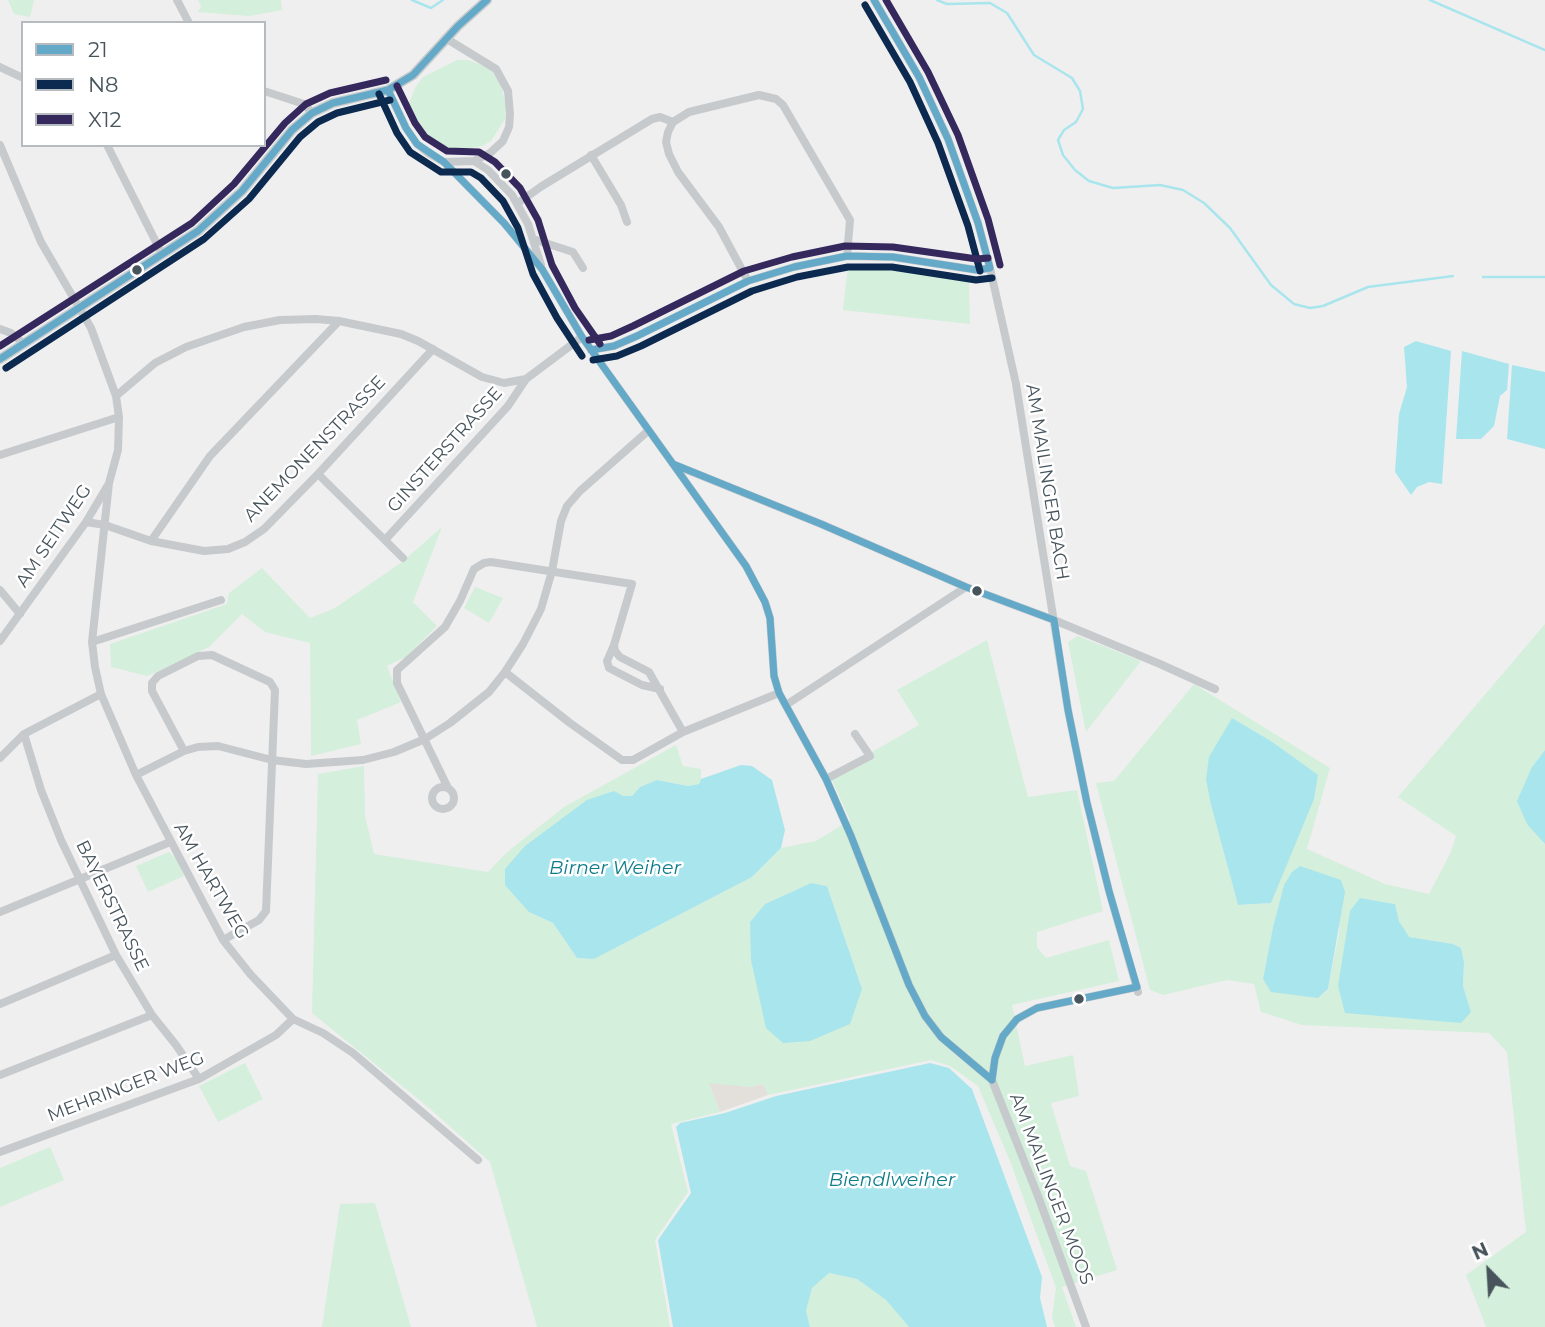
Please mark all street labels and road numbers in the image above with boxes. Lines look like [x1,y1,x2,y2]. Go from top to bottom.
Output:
street label: ANEMONENSTRASSE [240,372,390,526]
street label: AM MAILINGER BACH [1021,382,1073,582]
street label: GINSTERSTRASSE [383,383,507,517]
street label: AM SEITWEG [12,481,96,591]
street label: AM HARTWEG [169,819,253,943]
street label: BAYERSTRASSE [71,837,153,975]
street label: MEHRINGER WEG [45,1047,207,1127]
street label: AM MAILINGER MOOS [1005,1090,1097,1288]

